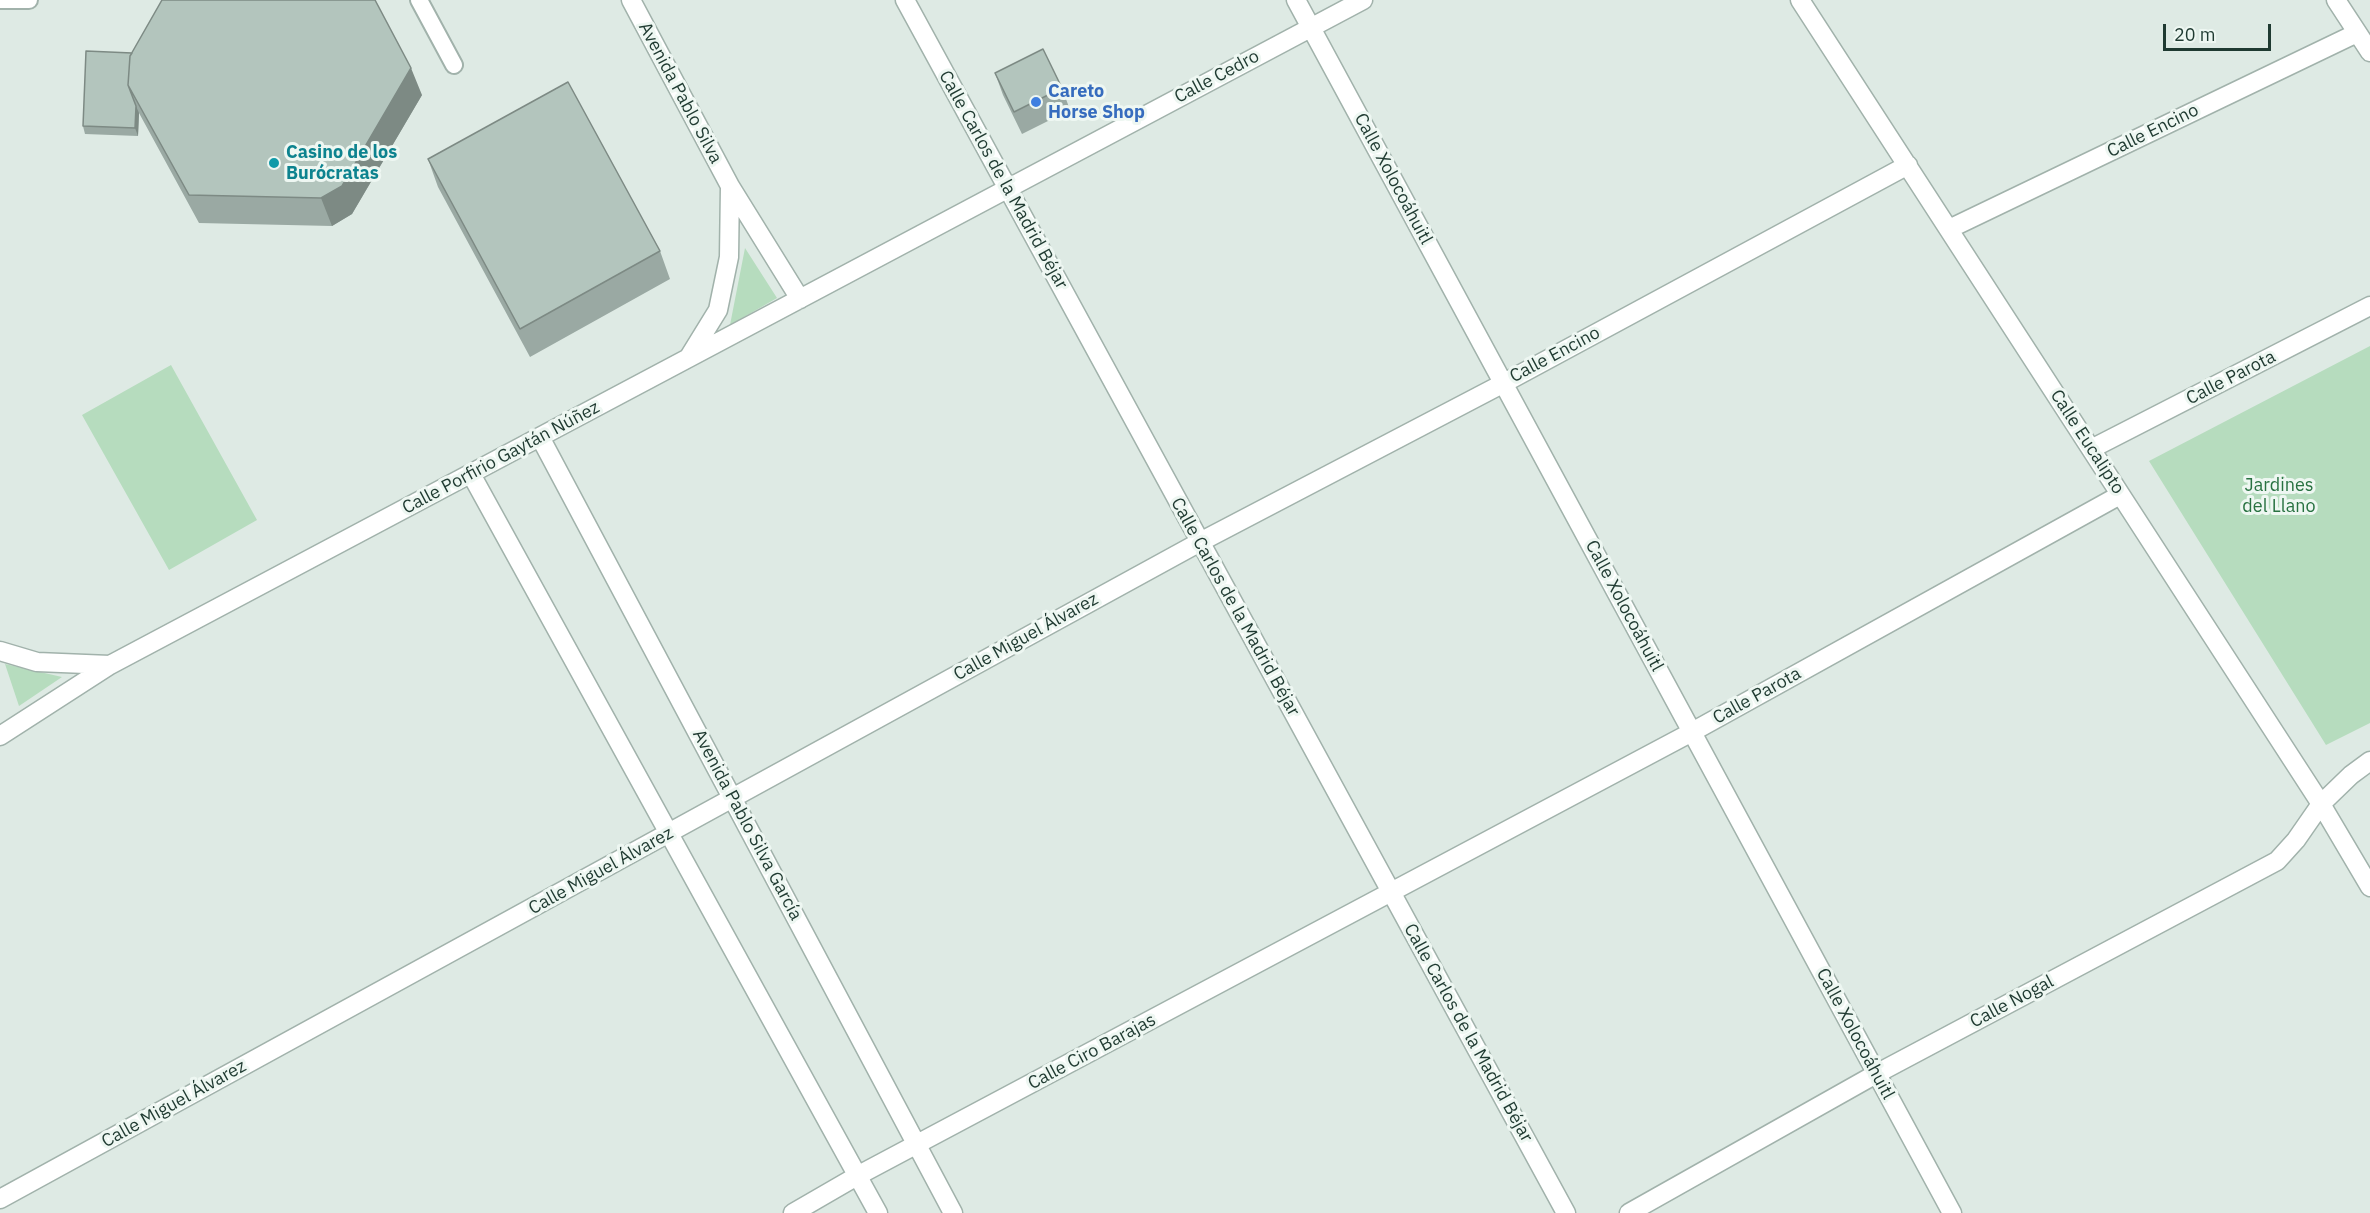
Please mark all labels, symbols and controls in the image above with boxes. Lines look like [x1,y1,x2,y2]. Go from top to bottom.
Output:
scale bar [2166,12,2274,50]
street label: Avenida Pablo Silva [634,19,726,167]
text: 20 m [2174,23,2216,46]
street label: Calle Cedro [1171,46,1263,108]
street label: Calle Carlos de la Madrid Béjar [934,67,1072,293]
place label: Careto Horse Shop [1048,81,1145,124]
marker: Careto Horse Shop [1029,95,1043,109]
street label: Calle Encino [2104,100,2202,162]
street label: Calle Xolocoáhuitl [1349,110,1437,248]
place label: Casino de los Burócratas [286,142,397,184]
marker: Casino de los Burócratas [267,156,281,170]
street label: Calle Encino [1506,322,1604,388]
street label: Calle Parota [2183,346,2279,410]
street label: Calle Eucalipto [2045,386,2129,498]
street label: Calle Porfirio Gaytán Núñez [399,397,603,519]
park label: Jardines del Llano [2242,475,2316,518]
street label: Calle Carlos de la Madrid Béjar [1166,494,1304,720]
street label: Calle Xolocoáhuitl [1580,537,1668,675]
street label: Calle Miguel Álvarez [950,588,1102,686]
street label: Calle Parota [1709,663,1805,729]
street label: Avenida Pablo Silva García [688,726,806,924]
street label: Calle Miguel Álvarez [525,822,677,920]
street label: Calle Carlos de la Madrid Béjar [1399,920,1537,1146]
street label: Calle Xolocoáhuitl [1811,965,1899,1103]
street label: Calle Nogal [1967,971,2057,1033]
street label: Calle Ciro Barajas [1024,1009,1160,1095]
street label: Calle Miguel Álvarez [98,1055,250,1153]

